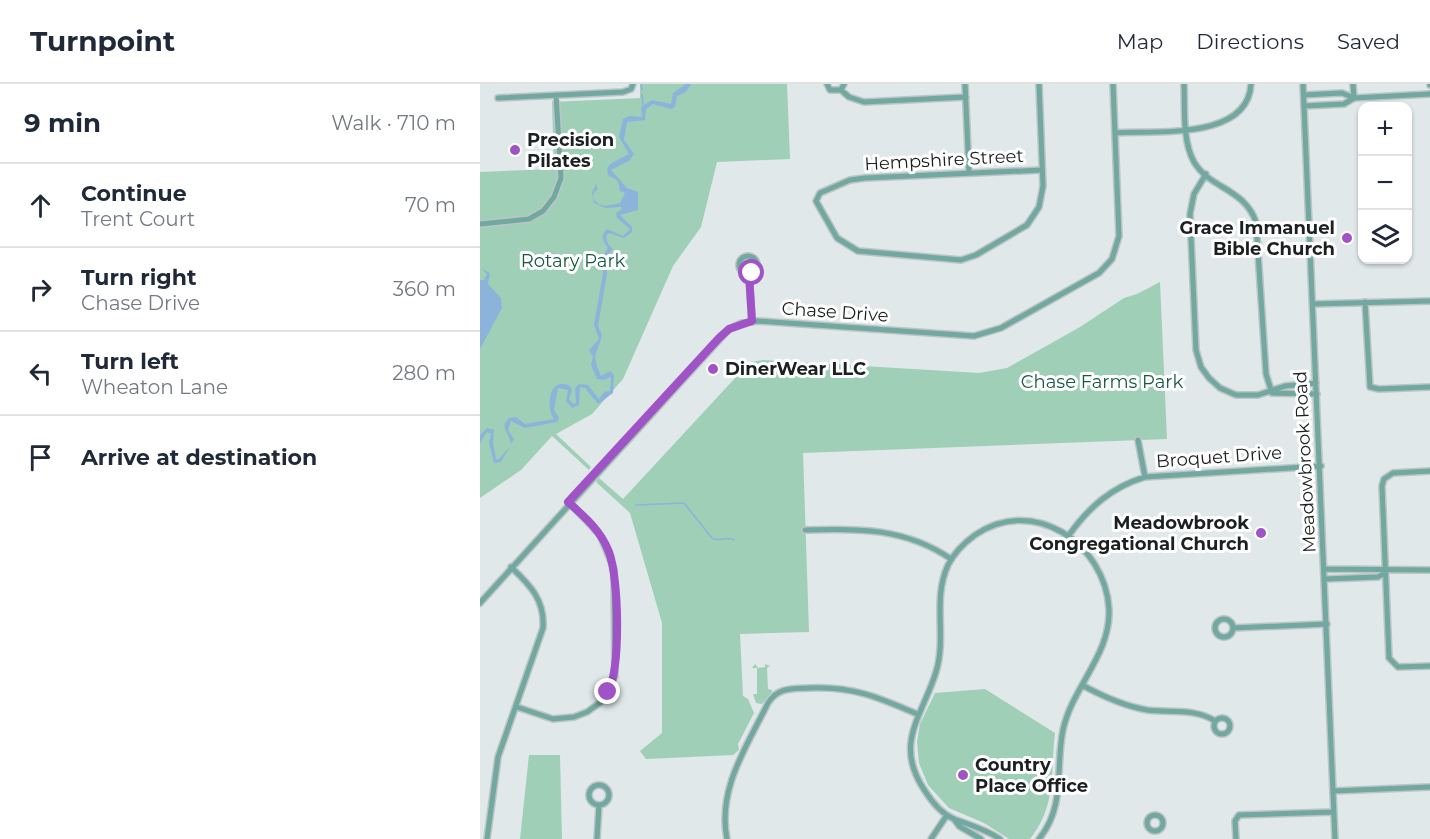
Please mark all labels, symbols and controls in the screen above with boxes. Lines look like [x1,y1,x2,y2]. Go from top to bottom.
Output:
text: Turnpoint [30,24,175,58]
text: Map [1117,29,1163,54]
text: Directions [1196,29,1304,54]
text: Saved [1337,29,1400,54]
map controls [1358,102,1412,264]
button: + [1358,102,1412,156]
text: 9 min [24,107,101,139]
text: Walk · 710 m [331,111,456,135]
place label: Precision Pilates [527,129,614,172]
marker: Precision Pilates [508,143,522,157]
street label: Hempshire Street [864,145,1024,175]
button: − [1358,156,1412,210]
text: Continue [81,180,187,207]
icon: ahead [24,189,57,222]
text: 70 m [405,193,456,217]
text: Trent Court [81,207,195,231]
button: layers [1358,210,1412,264]
place label: Grace Immanuel Bible Church [1180,217,1335,260]
marker: Grace Immanuel Bible Church [1340,231,1354,245]
park label: Rotary Park [521,250,626,272]
route start [738,259,764,285]
text: Turn right [81,264,196,291]
icon: right [24,273,57,306]
text: 360 m [393,277,456,301]
text: Chase Drive [81,291,200,315]
street label: Chase Drive [781,297,889,327]
text: Turn left [81,348,179,375]
icon: left [24,357,57,390]
place label: DinerWear LLC [725,358,866,380]
text: 280 m [392,361,456,385]
marker: DinerWear LLC [706,362,720,376]
park label: Chase Farms Park [1021,371,1183,393]
street label: Meadowbrook Road [1289,371,1321,553]
text: Wheaton Lane [81,375,228,399]
icon: arrive [24,441,57,474]
street label: Broquet Drive [1155,442,1283,472]
text: Arrive at destination [81,444,317,471]
place label: Meadowbrook Congregational Church [1029,512,1249,555]
marker: Meadowbrook Congregational Church [1254,526,1268,540]
route end [594,678,620,704]
place label: Country Place Office [975,754,1088,797]
marker: Country Place Office [956,768,970,782]

